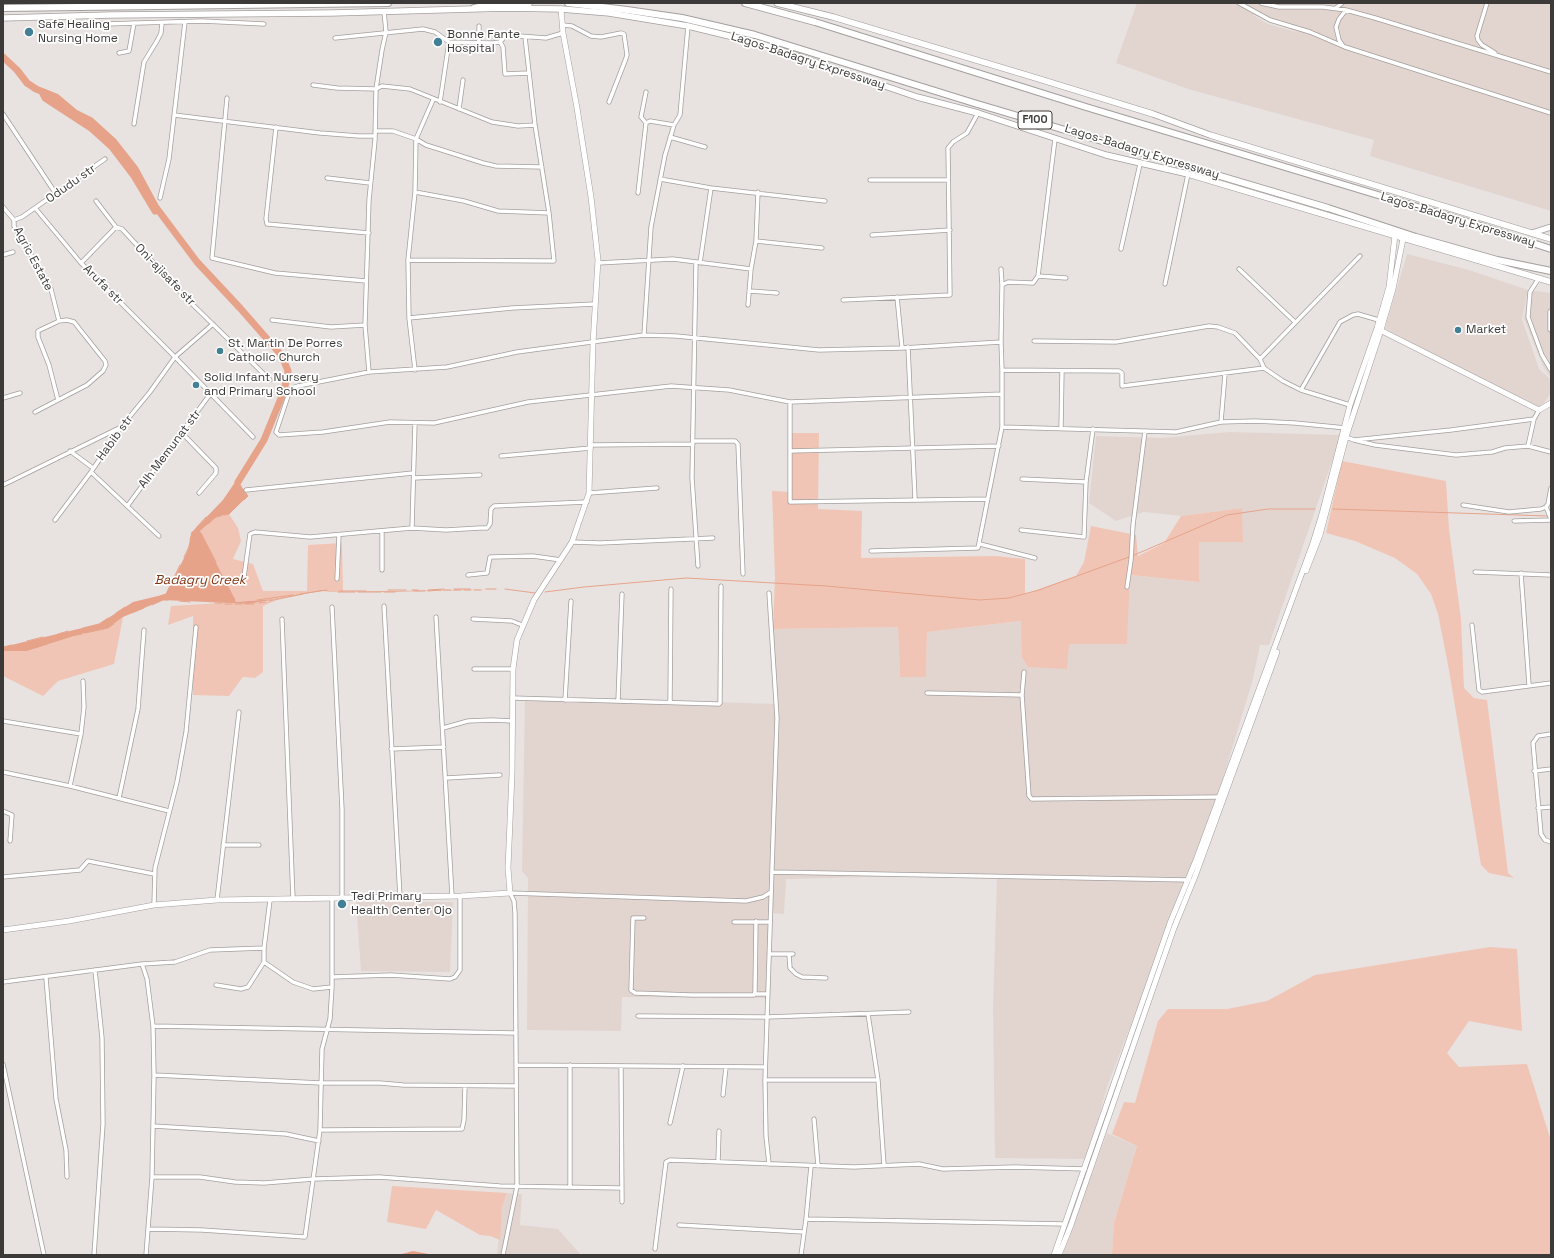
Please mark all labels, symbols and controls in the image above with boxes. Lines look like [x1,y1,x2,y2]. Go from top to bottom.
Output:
place label: Safe Healing Nursing Home [38,18,118,46]
marker: Safe Healing Nursing Home [23,26,35,38]
place label: Bonne Fante Hospital [447,28,520,56]
street label: Lagos-Badagry Expressway [729,29,887,93]
marker: Bonne Fante Hospital [432,36,444,48]
road number: F100 [1018,111,1052,129]
street label: Lagos-Badagry Expressway [1063,122,1221,182]
street label: Odudu str [43,162,99,206]
street label: Lagos-Badagry Expressway [1379,190,1537,250]
street label: Agric Estate [10,225,56,293]
street label: Oni-ajisafe str [132,241,198,309]
street label: Arufa str [80,262,126,308]
place label: Market [1466,323,1506,337]
marker: Market [1453,325,1463,335]
place label: St. Martin De Porres Catholic Church [228,337,343,365]
marker: St. Martin De Porres Catholic Church [215,346,225,356]
place label: Solid Infant Nursery and Primary School [204,371,318,399]
marker: Solid Infant Nursery and Primary School [191,380,201,390]
street label: Alh Memunat str [136,407,204,491]
street label: Habib str [94,413,136,463]
water label: Badagry Creek [154,572,246,588]
place label: Tedi Primary Health Center Ojo [351,890,452,918]
marker: Tedi Primary Health Center Ojo [336,898,348,910]

